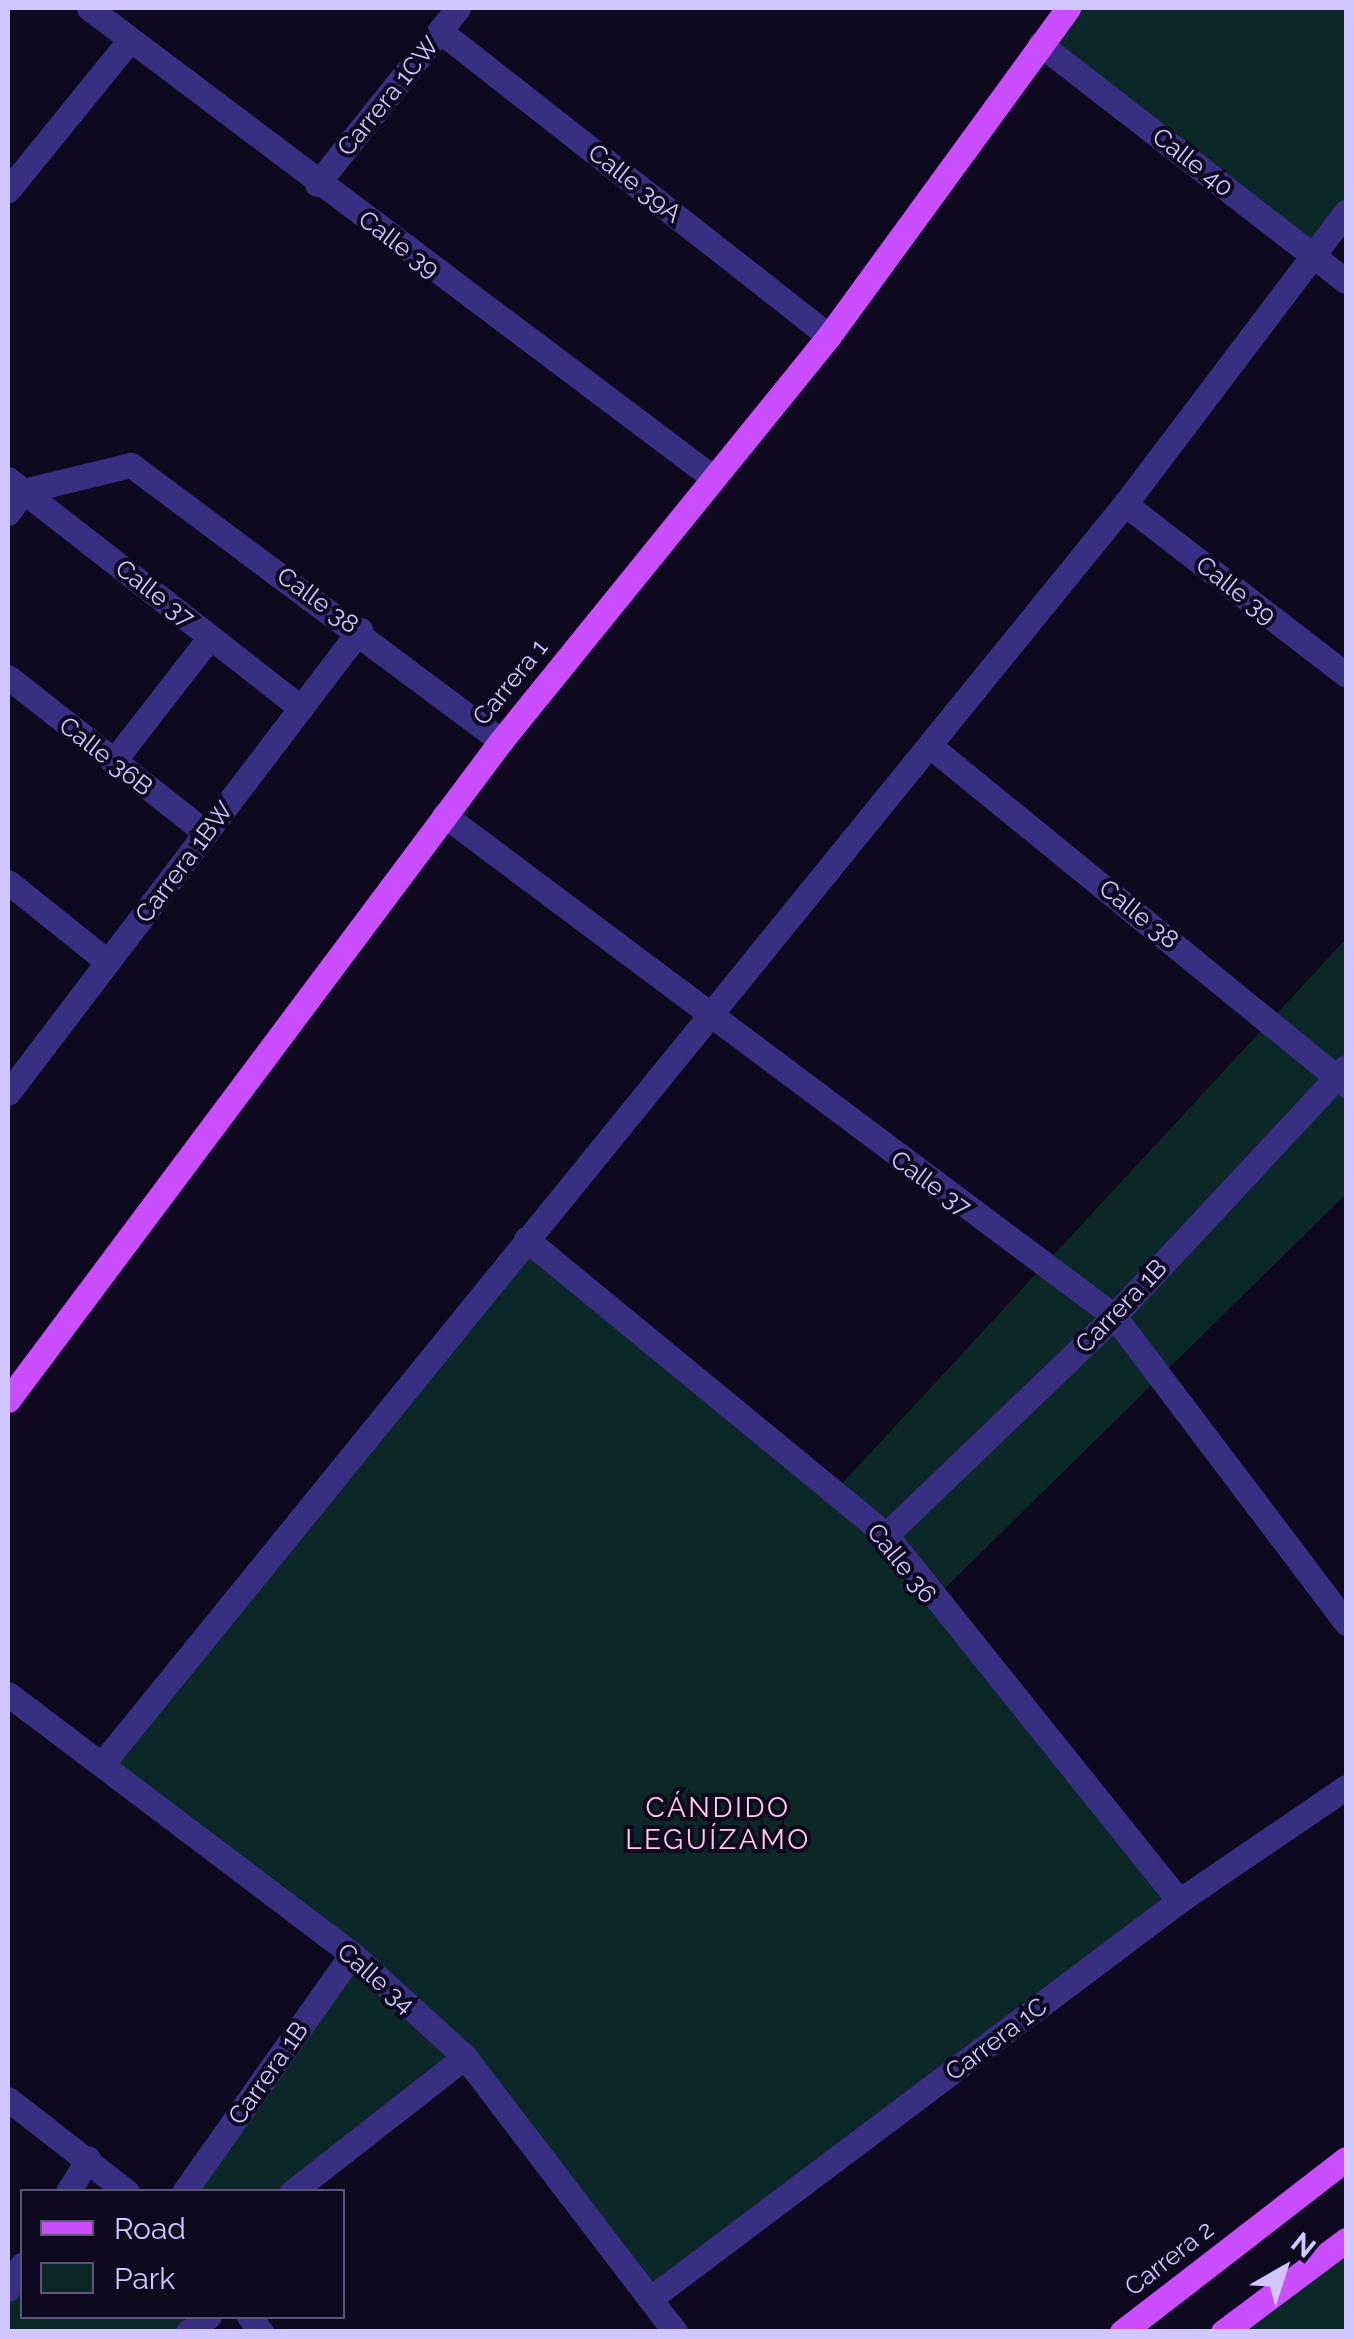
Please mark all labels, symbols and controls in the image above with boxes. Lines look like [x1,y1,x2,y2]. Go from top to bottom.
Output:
street label: Carrera 1CW [331,30,445,162]
street label: Calle 40 [1147,121,1239,203]
street label: Calle 39A [582,137,688,229]
street label: Calle 39 [353,204,445,284]
street label: Calle 39 [1190,549,1282,631]
street label: Calle 37 [110,553,200,633]
street label: Calle 38 [271,560,365,640]
street label: Carrera 1 [466,633,554,731]
street label: Calle 36B [53,710,159,802]
street label: Carrera 1BW [129,795,239,929]
street label: Calle 38 [1093,873,1185,955]
street label: Calle 37 [885,1144,977,1222]
street label: Carrera 1B [1069,1253,1173,1359]
street label: Calle 36 [861,1517,943,1609]
district label: CÁNDIDO LEGUÍZAMO [625,1791,811,1857]
street label: Calle 34 [331,1936,421,2020]
street label: Carrera 1C [939,1991,1053,2087]
street label: Carrera 1B [222,2016,314,2130]
legend [20,2189,345,2319]
text: Road [114,2211,186,2246]
street label: Carrera 2 [1119,2214,1219,2302]
north arrow [1234,2219,1334,2319]
text: N [1285,2226,1322,2265]
text: Park [114,2261,175,2296]

